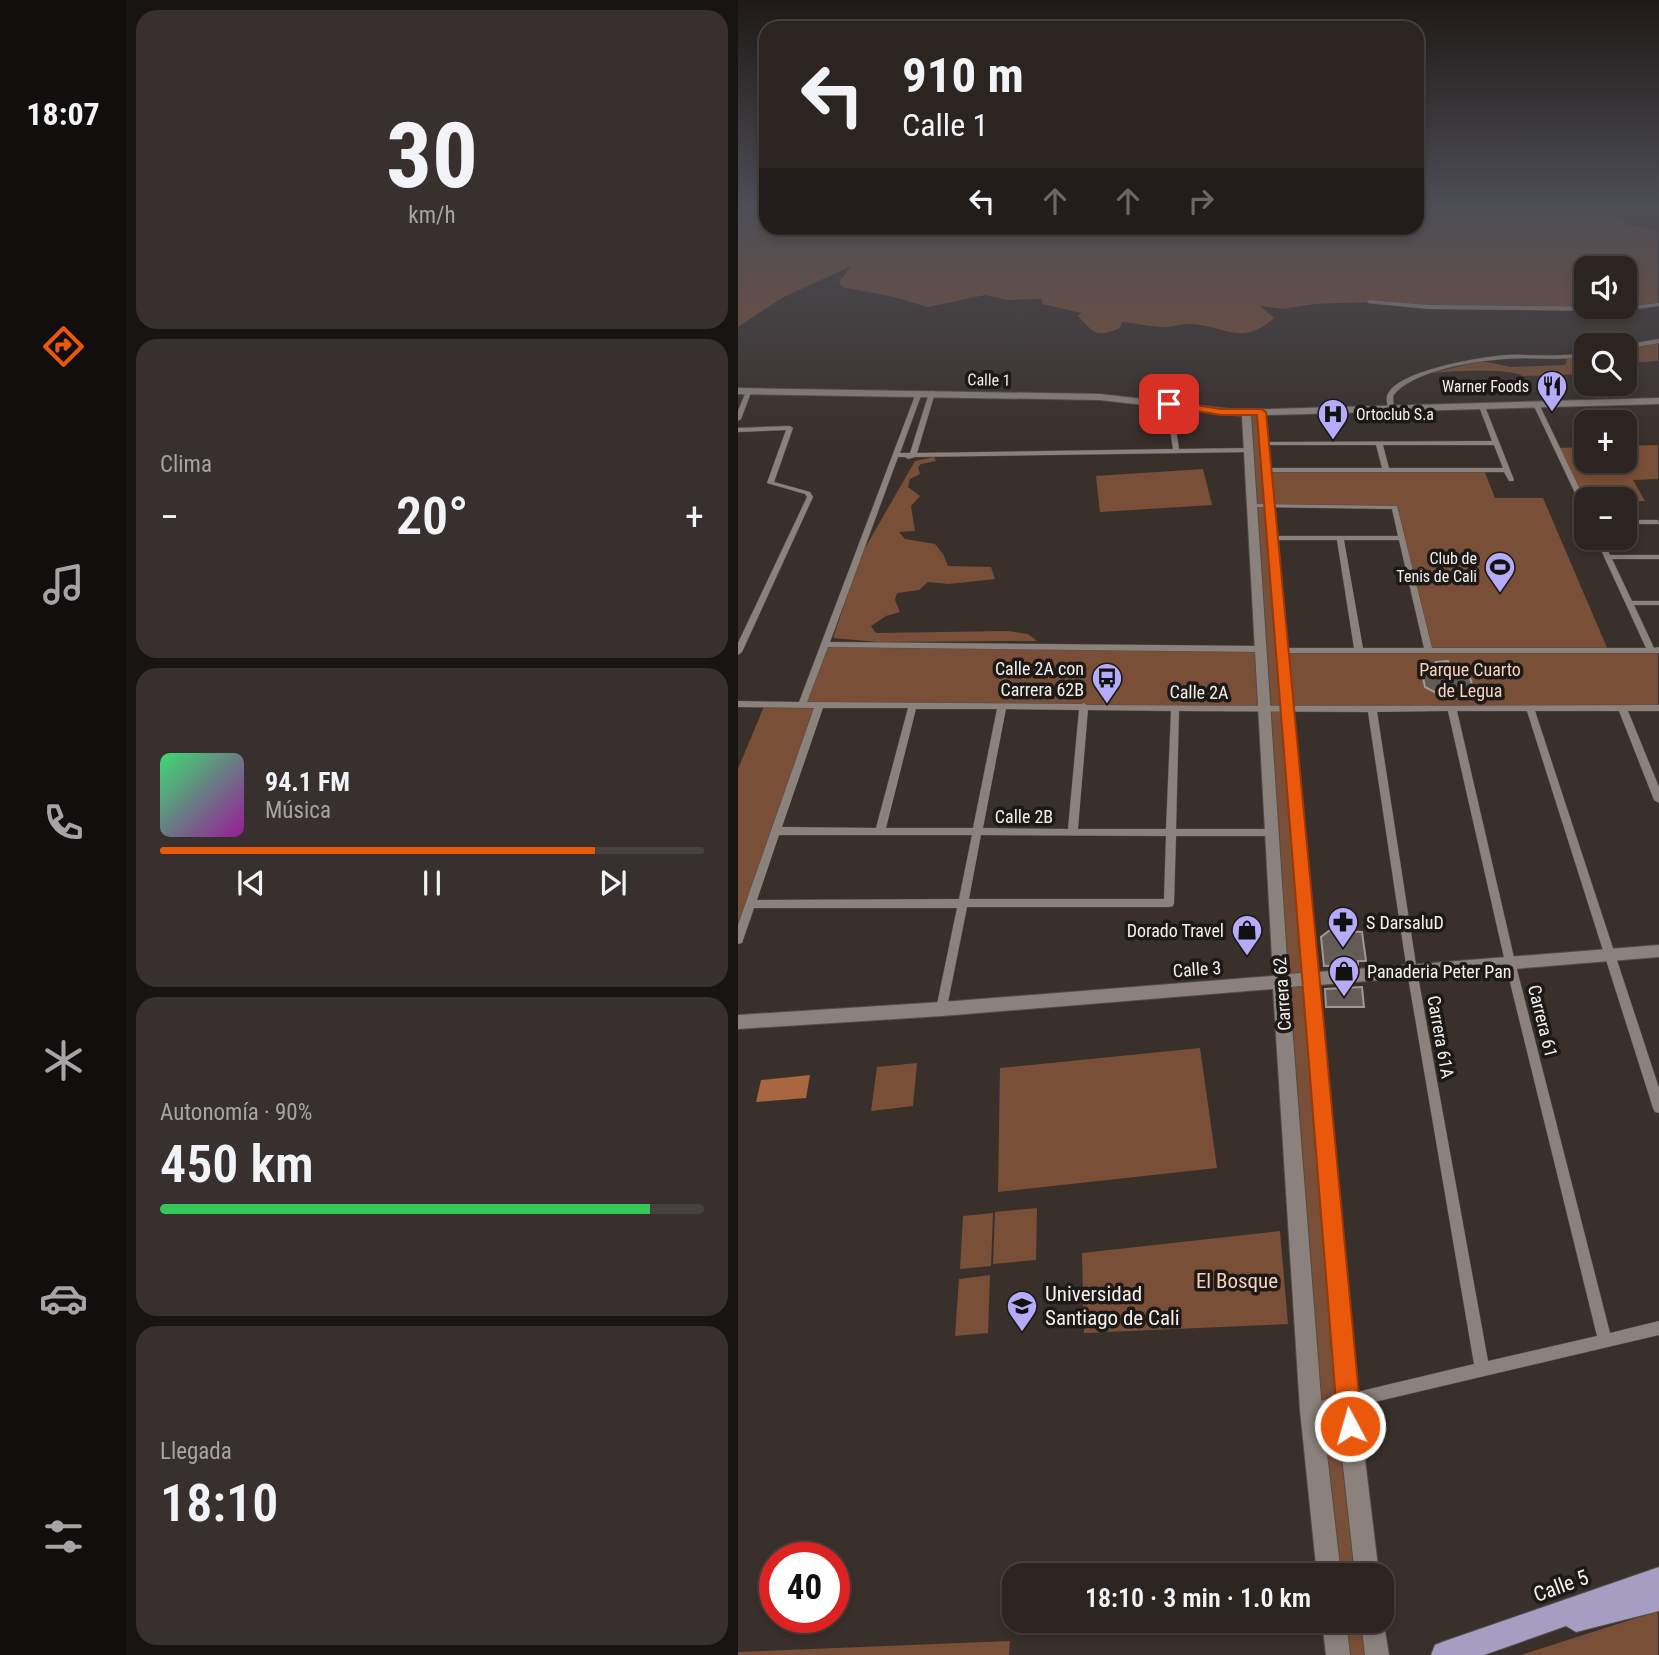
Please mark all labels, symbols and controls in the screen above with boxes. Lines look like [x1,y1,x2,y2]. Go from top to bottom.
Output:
text: 910 m [902,47,1024,104]
icon: left [787,49,878,140]
text: 18:07 [26,95,100,133]
text: 30 [386,103,478,209]
text: Calle 1 [902,106,988,144]
icon: left [963,182,1001,220]
icon: ahead [1036,182,1074,220]
icon: ahead [1109,182,1147,220]
icon: right [1182,182,1220,220]
text: km/h [408,202,456,229]
map controls [1574,256,1637,550]
button: sound [1574,256,1637,319]
icon: directions [39,322,88,371]
button: search [1574,333,1637,396]
restaurant icon: Warner Foods [1535,369,1569,413]
street label: Calle 1 [967,370,1011,390]
pin [1139,374,1199,434]
place label: Warner Foods [1442,377,1529,396]
icon: arrive [1150,385,1188,423]
hospital icon: Ortoclub S.a [1316,397,1350,441]
place label: Ortoclub S.a [1356,405,1434,424]
button: + [1574,410,1637,473]
text: Clima [160,451,212,478]
text: 20° [396,486,468,547]
button: − [1574,487,1637,550]
text: − [160,495,179,539]
text: + [685,495,704,539]
place label: Club de Tenis de Cali [1396,549,1477,586]
sports icon: Club de Tenis de Cali [1483,550,1517,594]
icon: music [39,560,88,609]
place label: Calle 2A con Carrera 62B [995,658,1084,700]
park label: Parque Cuarto de Legua [1419,659,1521,701]
bus stop icon: Calle 2A con Carrera 62B [1090,661,1124,705]
street label: Calle 2A [1169,681,1229,703]
text: 94.1 FM [265,767,350,797]
text: Música [265,797,331,824]
icon: phone [39,798,88,847]
street label: Calle 2B [995,806,1053,827]
icon: previous [232,864,270,902]
icon: pause [413,864,451,902]
icon: next [594,864,632,902]
pharmacy icon: S DarsaluD [1326,905,1360,949]
place label: S DarsaluD [1366,912,1444,933]
shop icon: Dorado Travel [1230,913,1264,957]
place label: Dorado Travel [1127,920,1224,941]
shop icon: Panaderia Peter Pan [1327,954,1361,998]
street label: Carrera 62 [1269,956,1295,1032]
street label: Calle 3 [1172,957,1222,981]
place label: Panaderia Peter Pan [1367,961,1511,982]
street label: Carrera 61 [1524,983,1562,1059]
street label: Carrera 61A [1423,994,1459,1081]
icon: climate [39,1036,88,1085]
text: Autonomía · 90% [160,1099,312,1126]
text: 450 km [160,1134,314,1195]
park label: El Bosque [1196,1269,1278,1293]
icon: car [39,1274,88,1323]
place label: Universidad Santiago de Cali [1045,1282,1180,1330]
school or university icon: Universidad Santiago de Cali [1005,1289,1039,1333]
position arrow [1313,1389,1387,1463]
text: Llegada [160,1438,232,1465]
text: 18:10 [160,1473,278,1534]
icon: filters [39,1512,88,1561]
speed limit sign: 40 [759,1542,850,1633]
street label: Calle 5 [1530,1565,1592,1607]
text: 18:10 · 3 min · 1.0 km [1085,1583,1311,1613]

